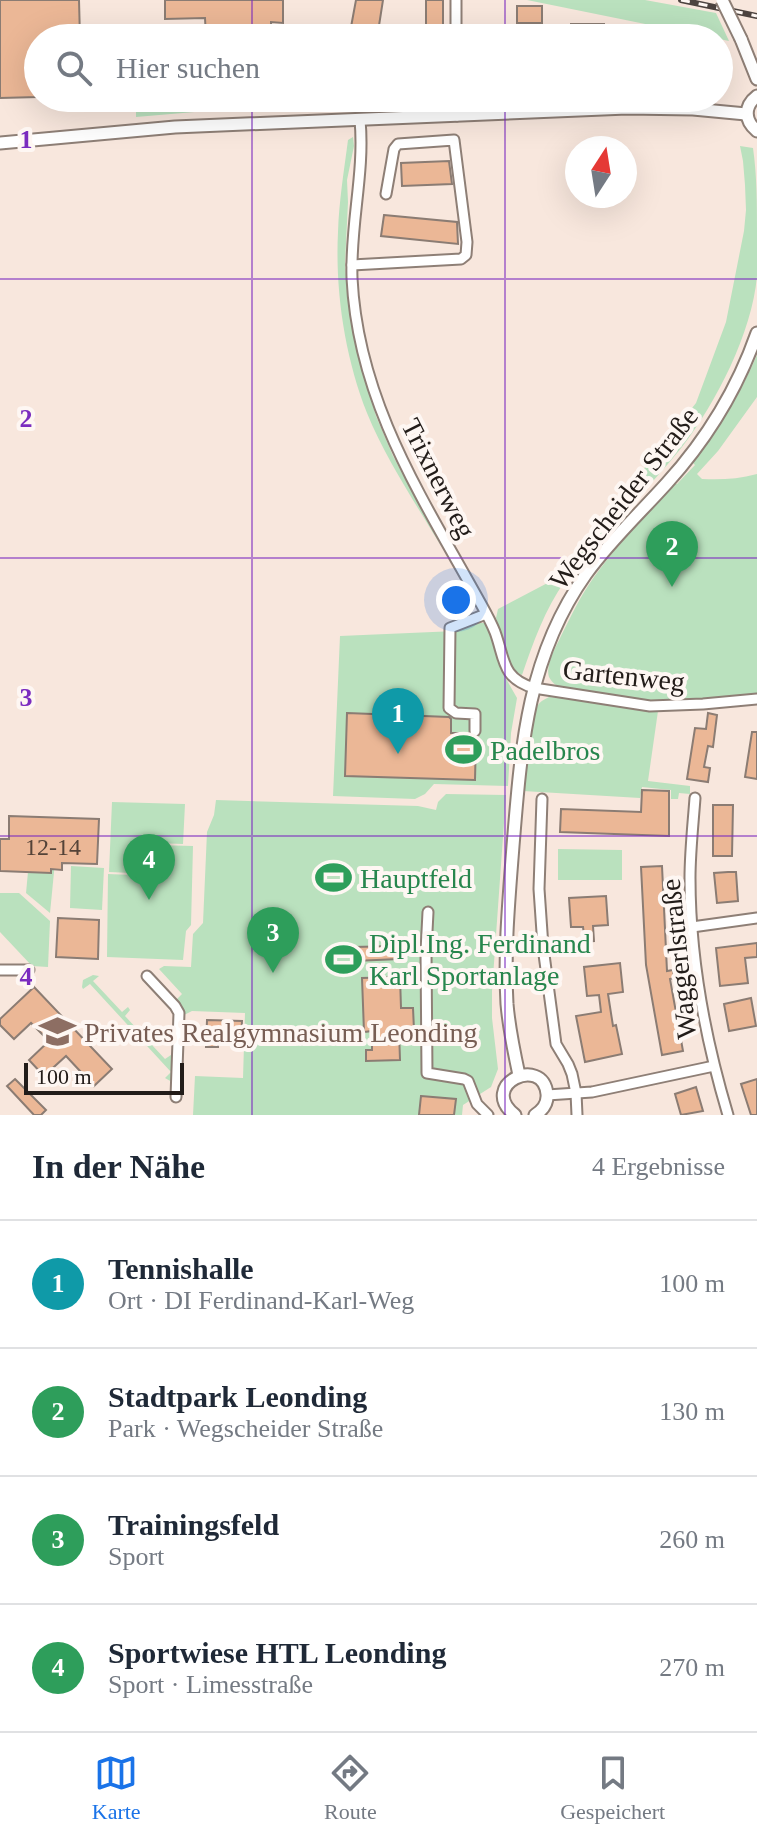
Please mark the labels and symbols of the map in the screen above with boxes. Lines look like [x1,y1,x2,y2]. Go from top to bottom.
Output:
text: 1 [20,125,33,154]
north arrow [565,136,637,208]
street label: Wegscheider Straße [543,401,704,595]
text: 2 [20,404,33,433]
street label: Trixnerweg [395,413,482,543]
pin: 2 [646,521,698,587]
your location [436,580,476,620]
street label: Gartenweg [561,654,687,697]
text: 3 [20,683,33,712]
pin: 1 [372,688,424,754]
sports icon: Padelbros [445,731,483,769]
place label: Padelbros [490,735,600,766]
house number: 12-14 [25,834,81,860]
pin: 4 [123,834,175,900]
sports icon: Hauptfeld [315,859,353,897]
place label: Hauptfeld [360,863,472,894]
street label: Waggerlstraße [655,877,702,1041]
pin: 3 [247,907,299,973]
place label: Dipl.Ing. Ferdinand Karl Sportanlage [369,928,591,991]
sports icon: Dipl.Ing. Ferdinand Karl Sportanlage [324,940,362,978]
text: 4 [20,962,33,991]
school or university icon: Privates Realgymnasium Leonding [39,1013,77,1051]
place label: Privates Realgymnasium Leonding [84,1017,478,1048]
scale bar [24,1059,184,1095]

